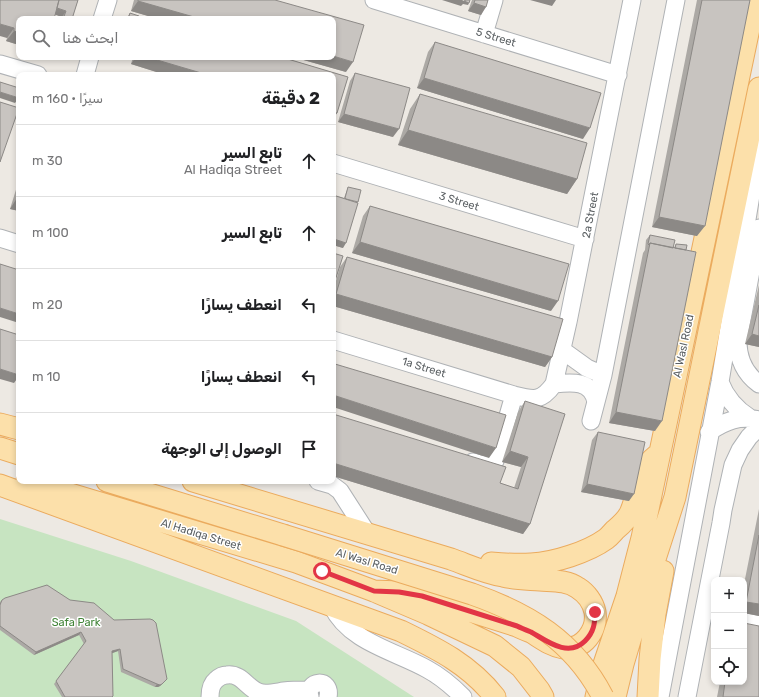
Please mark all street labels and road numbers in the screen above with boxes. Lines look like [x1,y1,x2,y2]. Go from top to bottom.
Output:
street label: 5 Street [474,25,518,50]
street label: 3 Street [437,189,481,214]
street label: 2a Street [580,190,601,239]
street label: Al Wasl Road [670,313,697,379]
street label: 1a Street [400,355,448,381]
street label: Al Hadiqa Street [159,516,243,553]
street label: Al Wasl Road [334,546,399,577]

